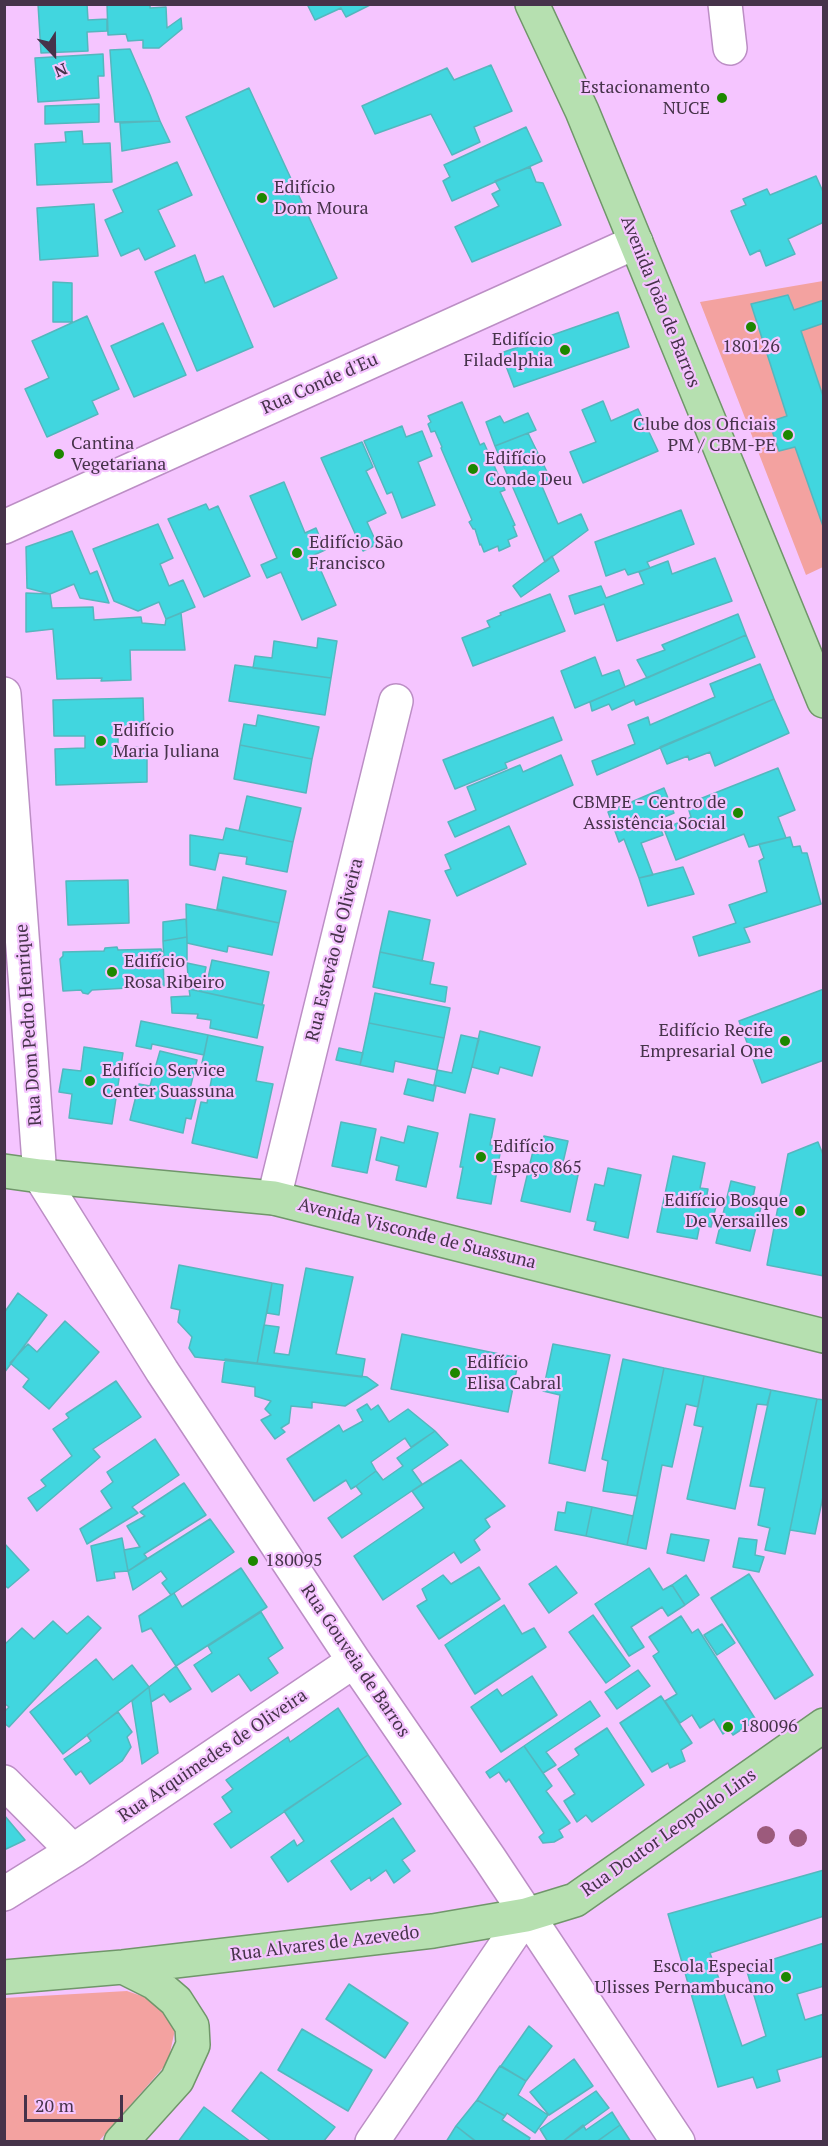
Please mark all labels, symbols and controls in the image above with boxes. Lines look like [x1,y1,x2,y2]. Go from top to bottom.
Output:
north arrow [24,24,84,84]
text: N [51,58,70,83]
place label: Estacionamento NUCE [581,77,710,119]
marker: Estacionamento NUCE [715,91,729,105]
place label: Edifício Dom Moura [274,177,368,219]
marker: Edifício Dom Moura [255,191,269,205]
street label: Avenida João de Barros [616,213,704,391]
marker: 180126 [744,320,758,334]
place label: Edifício Filadelphia [464,329,553,372]
place label: 180126 [722,336,780,358]
marker: Edifício Filadelphia [558,343,572,357]
street label: Rua Conde d'Eu [258,349,382,419]
place label: Clube dos Oficiais PM / CBM-PE [633,414,776,456]
marker: Clube dos Oficiais PM / CBM-PE [781,428,795,442]
place label: Cantina Vegetariana [71,433,166,476]
marker: Cantina Vegetariana [52,447,66,461]
place label: Edifício Conde Deu [485,448,572,490]
marker: Edifício Conde Deu [466,462,480,476]
place label: Edifício São Francisco [309,532,403,574]
marker: Edifício São Francisco [290,546,304,560]
place label: Edifício Maria Juliana [113,720,220,762]
marker: Edifício Maria Juliana [94,734,108,748]
place label: CBMPE - Centro de Assistência Social [572,792,726,834]
marker: CBMPE - Centro de Assistência Social [731,806,745,820]
street label: Rua Estevão de Oliveira [302,856,368,1044]
street label: Rua Dom Pedro Henrique [11,923,47,1127]
place label: Edifício Rosa Ribeiro [124,951,224,994]
marker: Edifício Rosa Ribeiro [105,965,119,979]
place label: Edifício Recife Empresarial One [640,1020,773,1062]
marker: Edifício Recife Empresarial One [778,1034,792,1048]
place label: Edifício Service Center Suassuna [102,1060,235,1102]
marker: Edifício Service Center Suassuna [83,1074,97,1088]
place label: Edifício Espaço 865 [493,1136,582,1178]
marker: Edifício Espaço 865 [474,1150,488,1164]
place label: Edifício Bosque De Versailles [664,1190,788,1232]
street label: Avenida Visconde de Suassuna [296,1194,538,1274]
marker: Edifício Bosque De Versailles [793,1204,807,1218]
place label: Edifício Elisa Cabral [467,1352,561,1394]
marker: Edifício Elisa Cabral [448,1366,462,1380]
place label: 180095 [265,1550,323,1572]
marker: 180095 [246,1554,260,1568]
street label: Rua Gouveia de Barros [296,1580,414,1742]
street label: Rua Arquimedes de Oliveira [115,1685,311,1827]
place label: 180096 [740,1716,798,1738]
marker: 180096 [721,1720,735,1734]
street label: Rua Doutor Leopoldo Lins [577,1764,761,1902]
street label: Rua Alvares de Azevedo [229,1922,421,1966]
place label: Escola Especial Ulisses Pernambucano [595,1956,774,1998]
marker: Escola Especial Ulisses Pernambucano [779,1970,793,1984]
scale bar [27,2083,126,2121]
text: 20 m [35,2093,74,2117]

